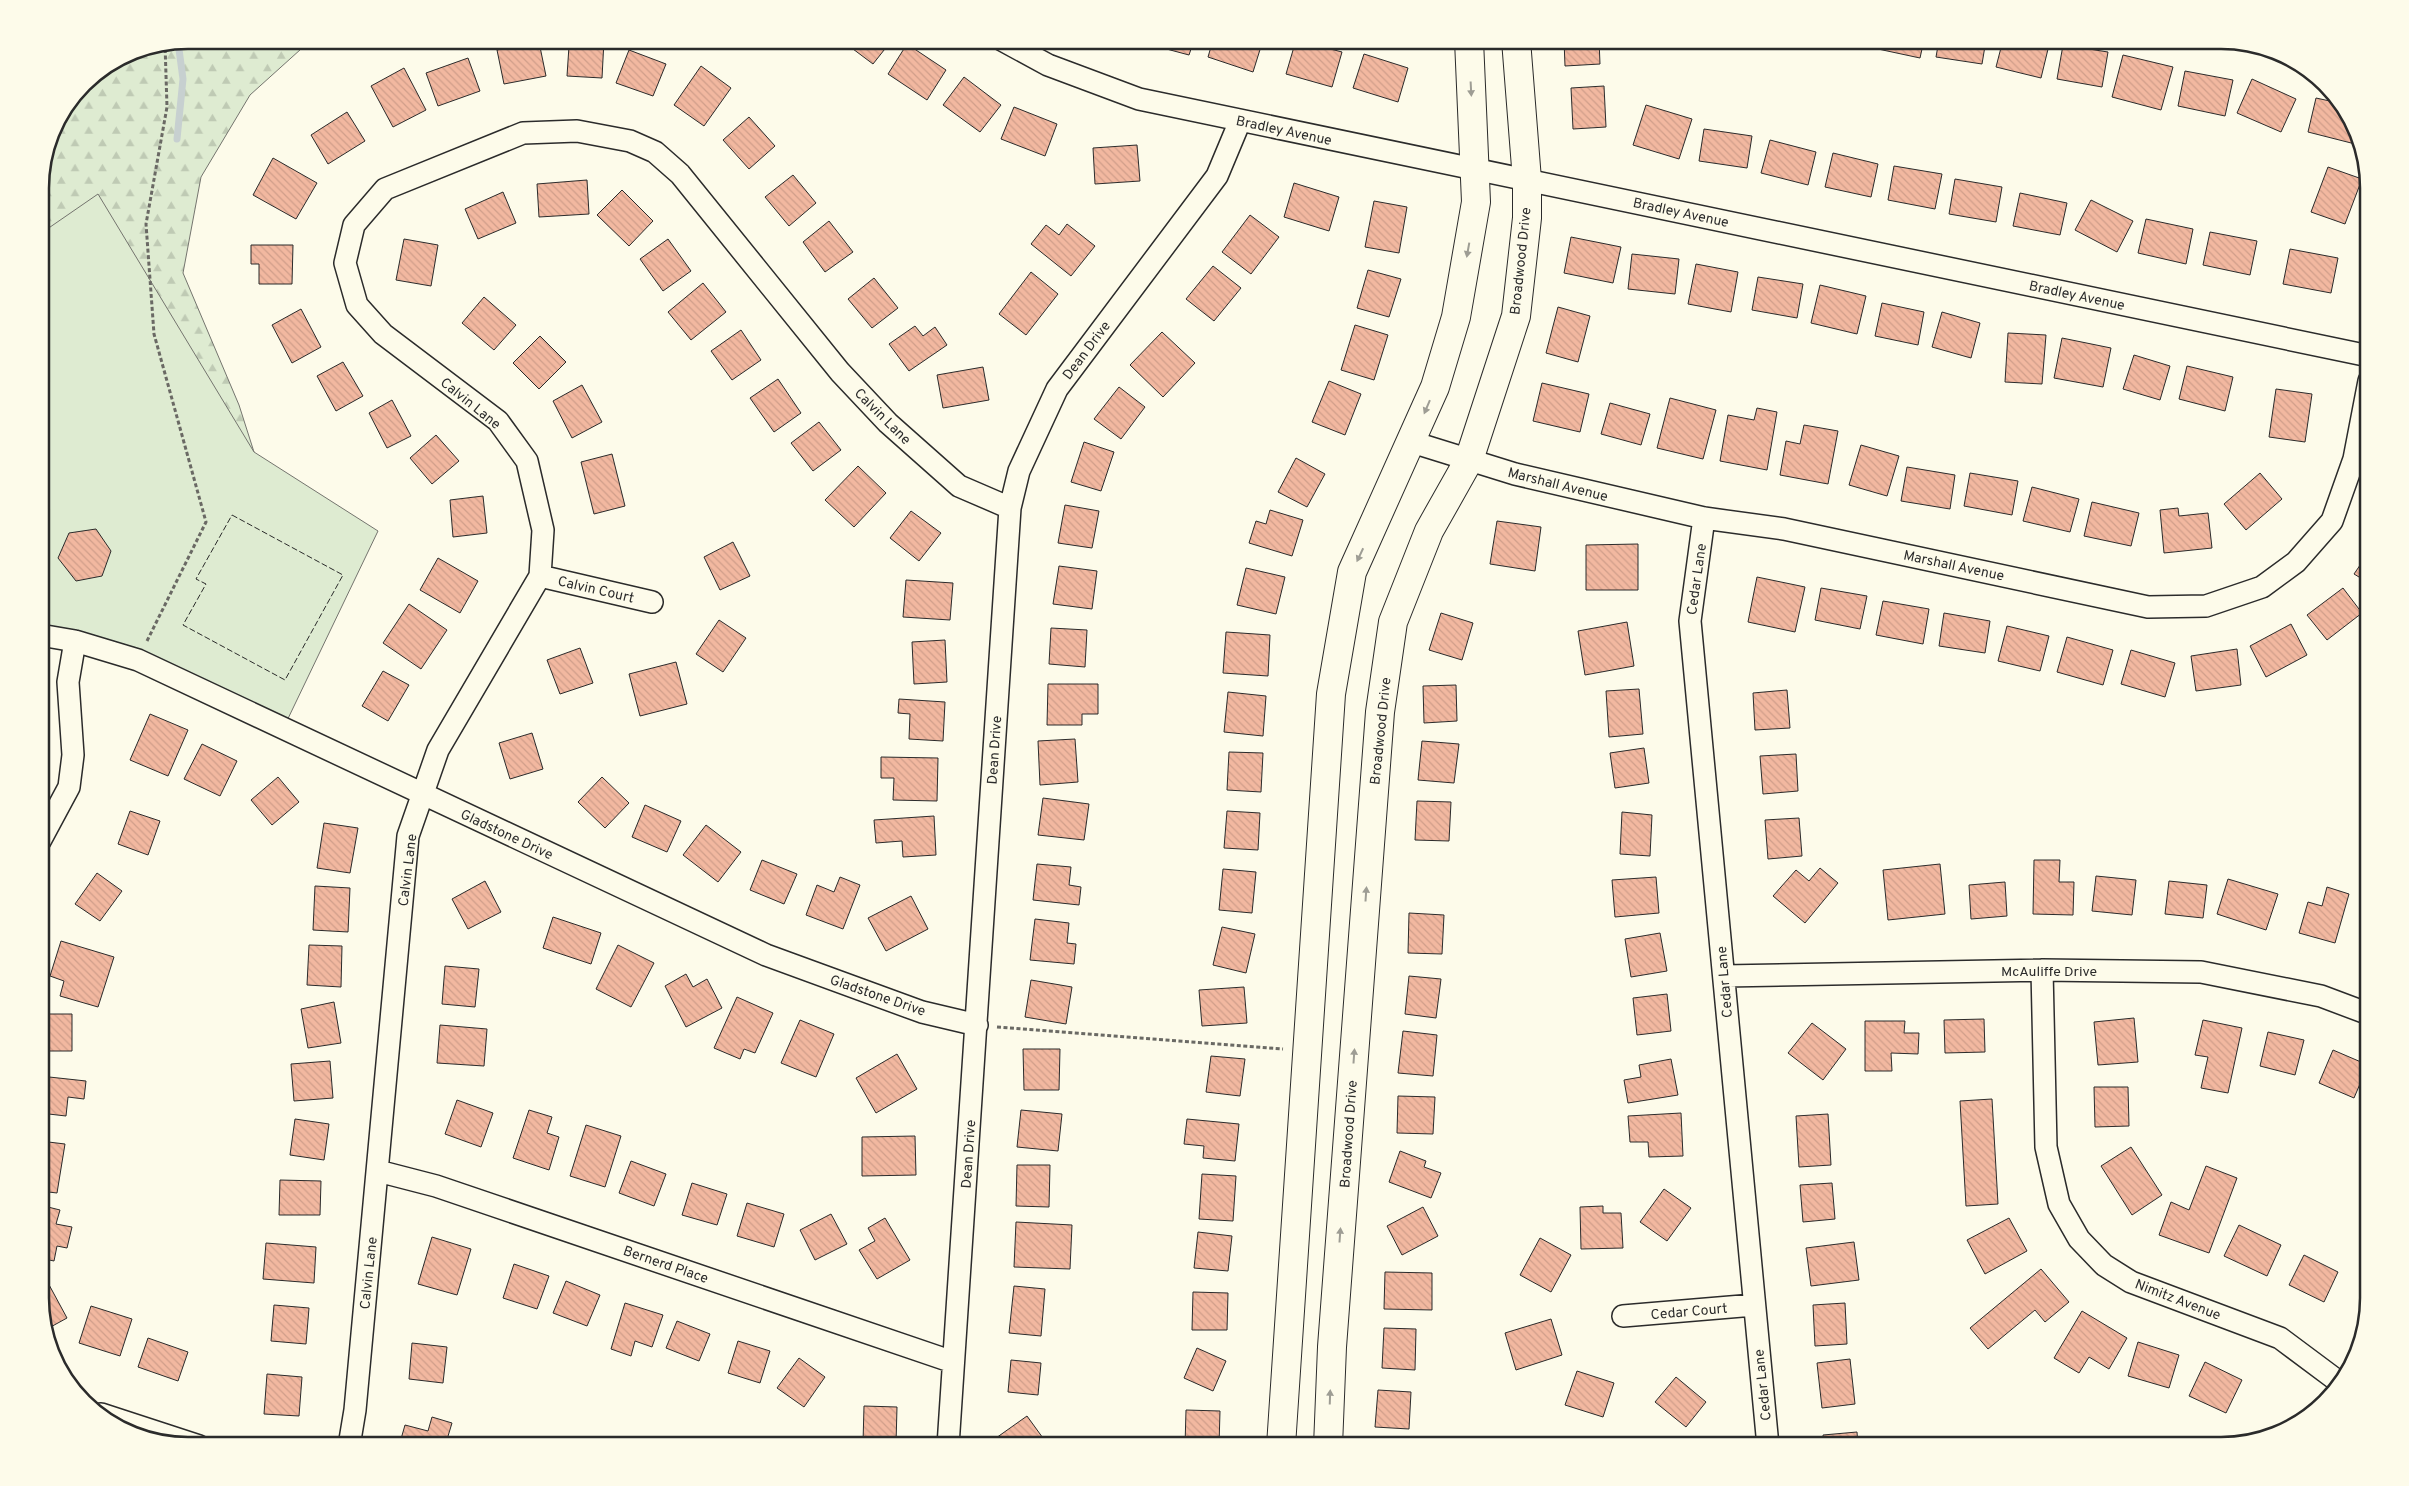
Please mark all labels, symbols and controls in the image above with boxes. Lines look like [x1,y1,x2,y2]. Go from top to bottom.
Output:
one-way arrow [1467,81,1475,97]
street label: Bradley Avenue [1234,113,1333,150]
street label: Bradley Avenue [1631,195,1730,232]
street label: Broadwood Drive [1507,207,1536,316]
one-way arrow [1463,243,1471,259]
street label: Bradley Avenue [2027,278,2126,315]
street label: Dean Drive [1060,318,1115,383]
street label: Calvin Lane [436,375,504,434]
street label: Calvin Lane [850,385,914,449]
one-way arrow [1422,400,1430,414]
street label: Marshall Avenue [1506,465,1609,506]
street label: Cedar Lane [1684,542,1711,616]
one-way arrow [1355,548,1363,562]
street label: Marshall Avenue [1902,548,2006,585]
street label: Calvin Court [556,573,636,608]
street label: Broadwood Drive [1367,677,1396,786]
street label: Dean Drive [985,715,1006,785]
street label: Gladstone Drive [457,806,555,864]
street label: Calvin Lane [396,833,421,907]
one-way arrow [1363,885,1371,901]
street label: Cedar Lane [1714,945,1737,1019]
street label: McAuliffe Drive [2001,964,2097,981]
street label: Gladstone Drive [827,972,928,1021]
one-way arrow [1350,1047,1358,1063]
street label: Broadwood Drive [1337,1080,1362,1189]
street label: Dean Drive [959,1119,980,1189]
one-way arrow [1337,1227,1345,1243]
street label: Calvin Lane [357,1236,382,1310]
street label: Bernerd Place [621,1243,710,1288]
street label: Nimitz Avenue [2132,1276,2223,1325]
street label: Cedar Court [1650,1301,1728,1324]
street label: Cedar Lane [1751,1348,1776,1422]
one-way arrow [1326,1389,1334,1405]

